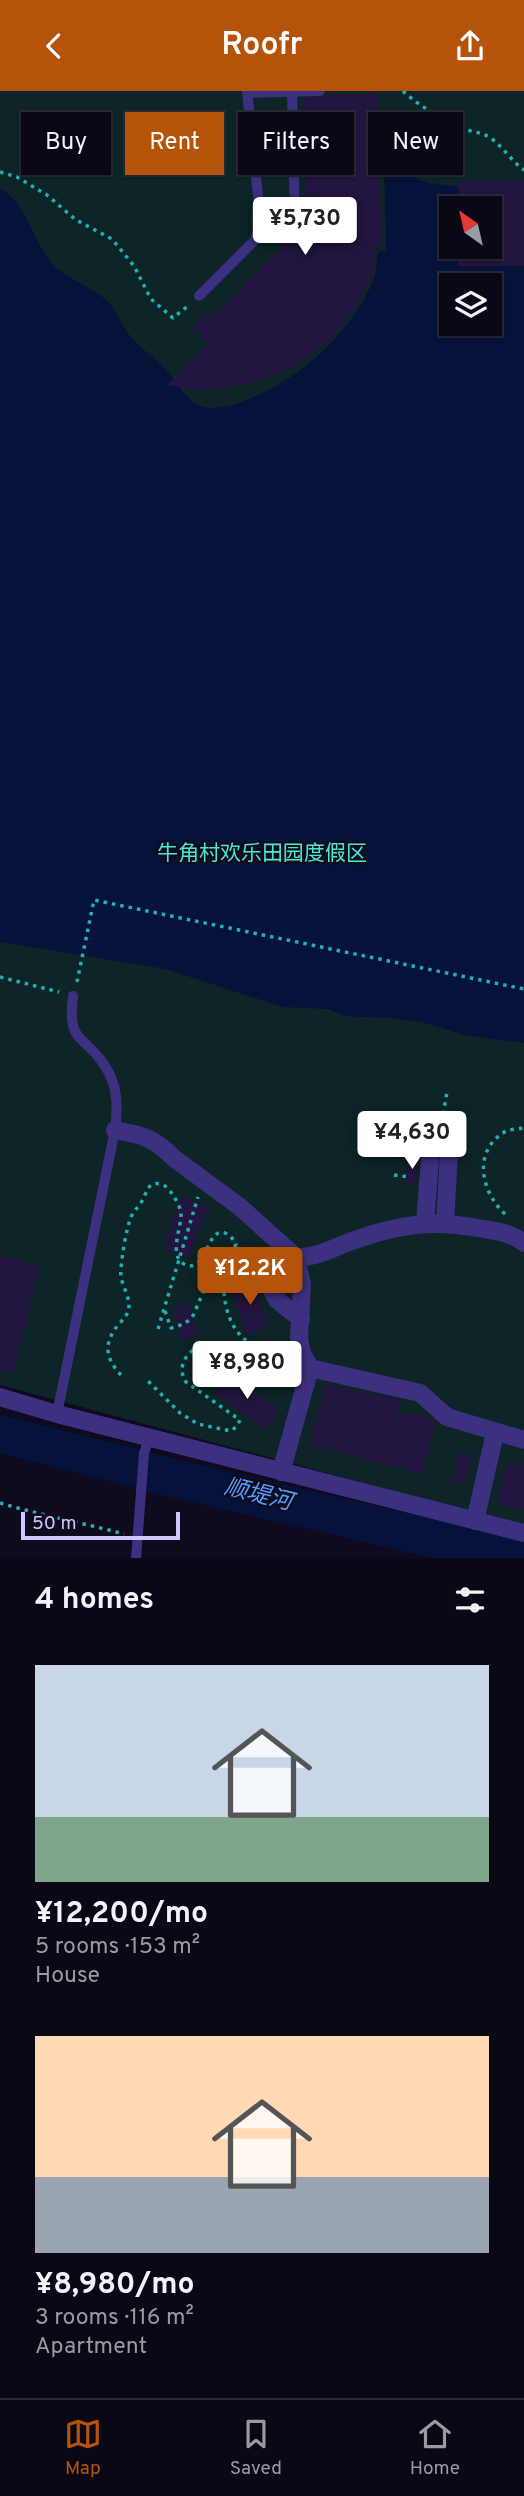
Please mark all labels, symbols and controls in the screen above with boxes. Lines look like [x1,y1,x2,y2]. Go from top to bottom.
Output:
text: Roofr [221,26,303,66]
icon: back [35,27,73,65]
icon: share [451,27,489,65]
chip: Buy [21,112,111,175]
chip: Rent [125,112,224,175]
chip: Filters [238,112,354,175]
chip: New [368,112,463,175]
north arrow [439,196,502,259]
map controls [439,196,502,336]
pin: ¥5,730 [248,197,362,257]
text: ¥5,730 [269,205,341,234]
button: layers [439,273,502,336]
park label: 牛角村欢乐田园度假区 [157,841,367,868]
pin: ¥4,630 [355,1111,469,1171]
text: ¥4,630 [373,1119,451,1148]
pin: ¥12.2K [193,1247,307,1307]
text: ¥12.2K [213,1255,287,1284]
pin: ¥8,980 [190,1341,304,1401]
text: ¥8,980 [209,1349,286,1378]
water label: 顺堤河 [221,1474,299,1519]
scale bar [21,1509,180,1541]
text: 50 m [32,1512,77,1536]
icon: filters [451,1581,489,1619]
text: 4 homes [35,1582,154,1619]
icon: home [199,1710,325,1836]
text: ¥12,200/mo [35,1896,208,1933]
text: 5 rooms · 153 m² [35,1933,200,1962]
text: House [35,1962,100,1991]
icon: home [199,2081,325,2207]
text: ¥8,980/mo [35,2267,195,2304]
text: 3 rooms · 116 m² [35,2304,194,2333]
text: Apartment [35,2333,147,2362]
tab: Map [64,2415,102,2481]
tab: Saved [230,2415,282,2481]
tab: Home [410,2415,460,2481]

